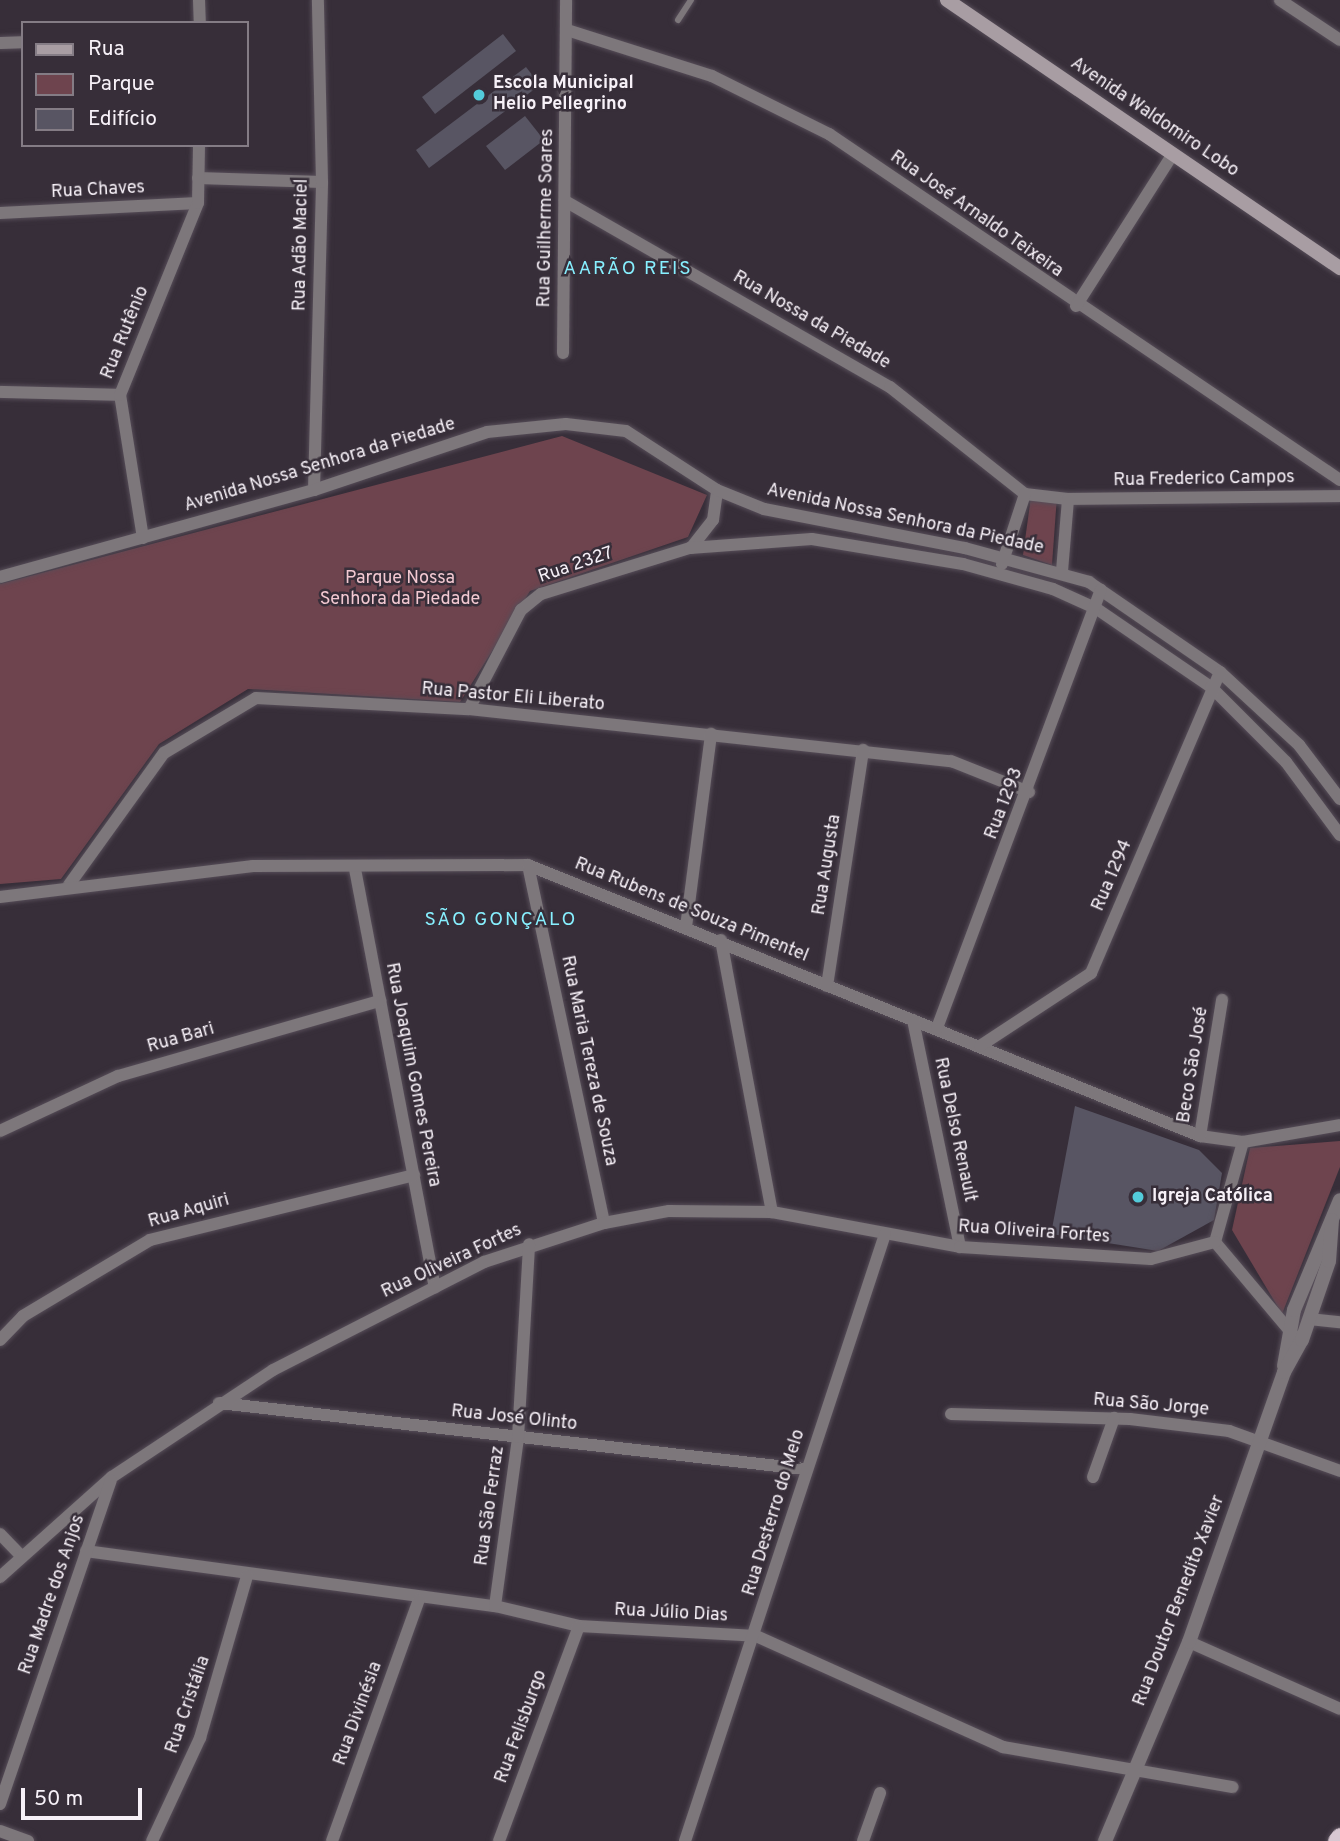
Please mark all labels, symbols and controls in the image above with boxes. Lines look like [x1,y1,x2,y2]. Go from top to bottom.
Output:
legend [21,21,248,147]
text: Rua [88,36,125,63]
street label: Avenida Waldomiro Lobo [1065,53,1243,183]
text: Parque [88,71,155,98]
place label: Escola Municipal Helio Pellegrino [493,74,634,116]
marker: Escola Municipal Helio Pellegrino [471,87,487,103]
text: Edifício [88,106,157,133]
street label: Rua Guilherme Soares [535,128,559,308]
street label: Rua José Arnaldo Teixeira [885,147,1067,283]
street label: Rua Chaves [50,178,146,204]
street label: Rua Adão Maciel [290,178,314,312]
district label: AARÃO REIS [565,259,691,281]
street label: Rua Nossa da Piedade [728,267,894,375]
street label: Rua Rutênio [98,283,154,383]
street label: Avenida Nossa Senhora da Piedade [182,414,458,518]
street label: Rua Frederico Campos [1113,468,1295,492]
street label: Avenida Nossa Senhora da Piedade [765,480,1045,560]
street label: Rua 2327 [536,543,616,589]
park label: Parque Nossa Senhora da Piedade [320,569,480,612]
street label: Rua Pastor Eli Liberato [420,679,606,717]
street label: Rua 1293 [981,765,1029,843]
street label: Rua Augusta [809,813,847,917]
street label: Rua 1294 [1088,837,1138,915]
street label: Rua Rubens de Souza Pimentel [571,854,811,968]
district label: SÃO GONÇALO [426,910,576,932]
street label: Rua Maria Tereza de Souza [555,953,621,1169]
street label: Rua Joaquim Gomes Pereira [380,961,444,1189]
street label: Beco São José [1174,1005,1214,1125]
street label: Rua Bari [145,1019,217,1059]
street label: Rua Delso Renault [928,1056,980,1204]
place label: Igreja Católica [1152,1186,1273,1208]
marker: Igreja Católica [1130,1189,1146,1205]
street label: Rua Aquiri [146,1190,232,1234]
street label: Rua Oliveira Fortes [957,1217,1111,1249]
street label: Rua Oliveira Fortes [378,1220,526,1304]
street label: Rua São Jorge [1092,1390,1210,1422]
street label: Rua José Olinto [450,1402,578,1436]
street label: Rua Desterro do Melo [739,1427,811,1599]
street label: Rua São Ferraz [472,1445,510,1567]
street label: Rua Doutor Benedito Xavier [1130,1492,1230,1710]
street label: Rua Madre dos Anjos [15,1512,91,1678]
street label: Rua Júlio Dias [614,1600,728,1628]
street label: Rua Cristália [162,1653,216,1757]
street label: Rua Divinésia [330,1659,388,1769]
street label: Rua Felisburgo [492,1668,552,1786]
scale bar [24,1774,145,1818]
text: 50 m [34,1786,83,1813]

